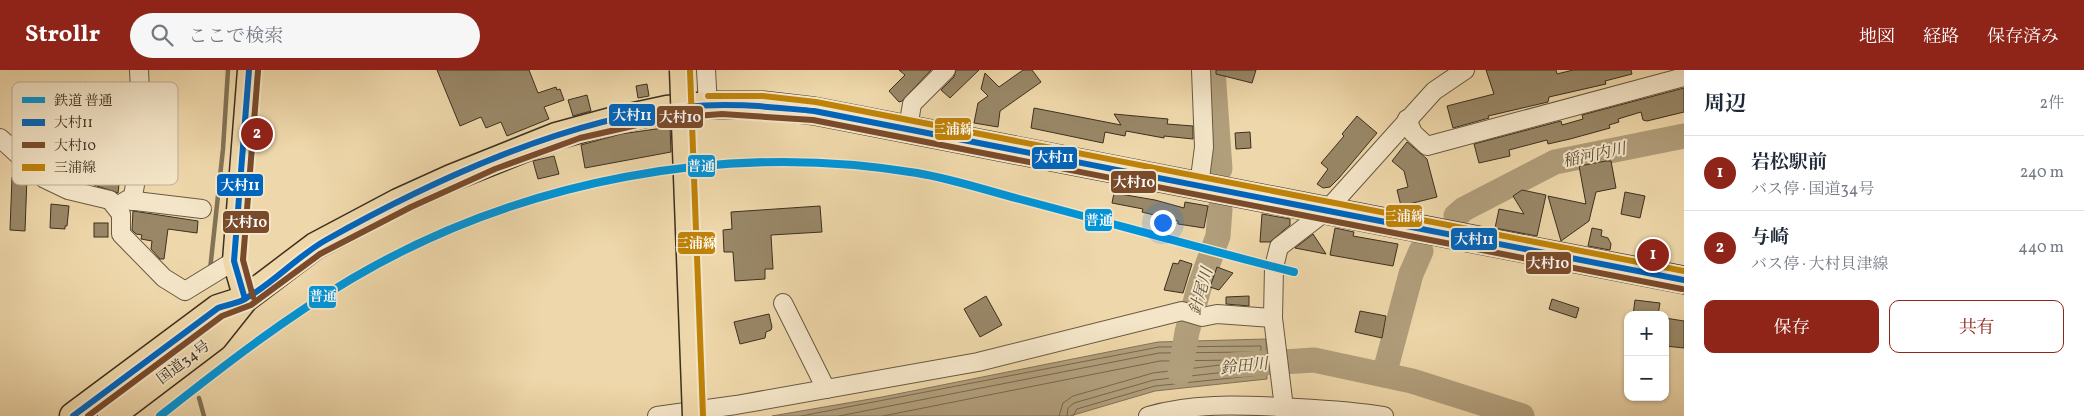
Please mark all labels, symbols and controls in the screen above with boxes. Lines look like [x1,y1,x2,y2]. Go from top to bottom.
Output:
search box [130,13,480,58]
text: Strollr [25,18,100,52]
icon: search [148,21,176,49]
text: ここで検索 [188,24,283,50]
text: 地図 [1859,25,1895,50]
text: 経路 [1923,25,1959,50]
text: 保存済み [1987,25,2059,50]
legend [12,82,178,185]
text: 周辺 [1704,90,1746,119]
text: 鉄道 普通 [54,92,113,111]
text: 2件 [2039,93,2064,115]
line badge: 大村11 [608,103,656,127]
line badge: 大村10 [656,105,704,129]
text: 大村11 [612,107,652,126]
text: 大村10 [659,109,701,128]
text: 大村11 [54,114,93,133]
pin: 2 [241,115,273,153]
line badge: 三浦線 [934,117,972,141]
text: 三浦線 [932,121,974,140]
text: 大村10 [54,137,96,156]
water label: 稲河内川 [1561,138,1630,173]
line badge: 大村11 [1031,146,1078,170]
text: 大村11 [1034,149,1074,168]
text: 岩松駅前 [1751,150,1827,176]
line badge: 普通 [687,154,716,178]
text: 普通 [687,158,715,177]
text: 三浦線 [54,159,96,178]
text: 1 [1717,162,1723,184]
text: 240 m [2020,162,2064,184]
line badge: 大村10 [1110,170,1157,194]
line badge: 大村11 [216,173,264,197]
text: 大村10 [1113,174,1155,193]
text: 大村11 [220,177,260,196]
text: バス停 · 国道34号 [1751,179,1874,201]
line badge: 三浦線 [1385,204,1423,228]
line badge: 普通 [1084,208,1113,232]
text: 三浦線 [1383,208,1425,227]
line badge: 大村10 [222,210,270,234]
your location [1150,210,1176,236]
text: 普通 [1085,212,1113,231]
text: 大村10 [225,214,267,233]
text: 与崎 [1751,225,1789,251]
line badge: 大村11 [1450,227,1498,251]
line badge: 三浦線 [677,231,716,255]
text: 大村11 [1454,231,1494,250]
text: 三浦線 [675,235,717,254]
pin: 1 [1637,236,1669,274]
text: 2 [1716,237,1724,259]
text: 440 m [2018,237,2064,259]
line badge: 大村10 [1525,251,1572,275]
text: バス停 · 大村貝津線 [1751,254,1889,276]
text: 大村10 [1527,255,1569,274]
water label: 針尾川 [1185,264,1220,318]
line badge: 普通 [308,285,337,309]
text: 普通 [309,288,337,307]
button: 保存 [1704,300,1879,353]
button: 共有 [1889,300,2064,353]
map controls [1624,311,1669,401]
button: + [1624,311,1669,356]
street label: 国道34号 [153,336,215,390]
water label: 鈴田川 [1219,353,1271,380]
button: − [1624,356,1669,401]

